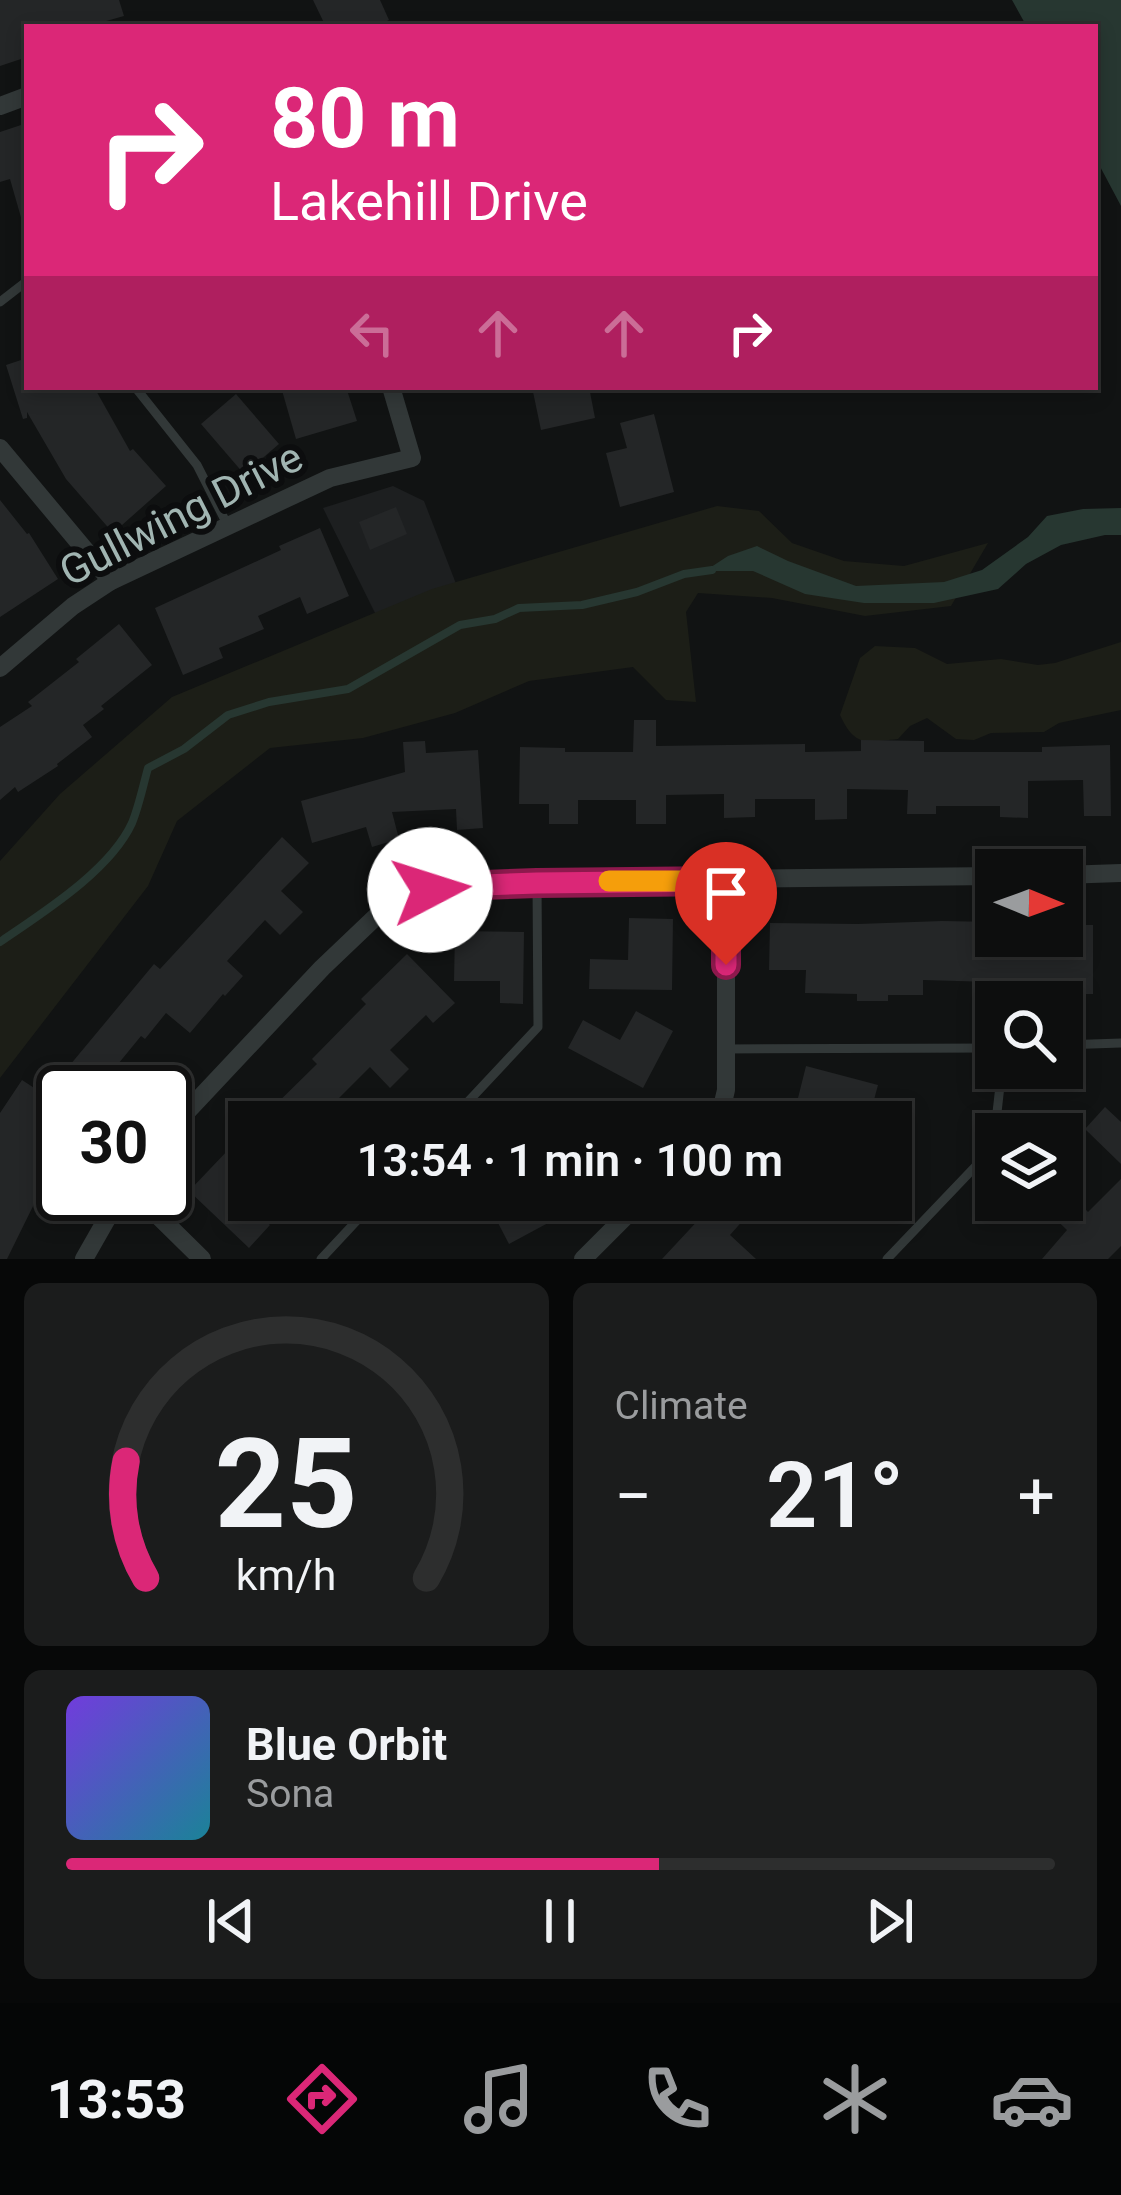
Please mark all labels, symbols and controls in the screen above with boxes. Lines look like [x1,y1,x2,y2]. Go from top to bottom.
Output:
text: 80 m [270,69,460,168]
icon: right [72,72,228,228]
text: Lakehill Drive [270,170,588,233]
icon: left [339,300,405,366]
icon: ahead [465,300,531,366]
icon: ahead [591,300,657,366]
icon: right [717,300,783,366]
street label: Gullwing Drive [52,432,310,596]
position arrow [367,827,493,953]
pin [675,842,777,965]
north arrow [975,849,1083,957]
map controls [975,849,1083,1221]
icon: arrive [693,860,759,926]
button: search [975,981,1083,1089]
speed limit sign: 30 [36,1065,192,1221]
button: layers [975,1113,1083,1221]
text: 13:54 · 1 min · 100 m [357,1134,783,1187]
text: Climate [615,1383,748,1429]
text: 25 [215,1411,358,1557]
text: 21° [766,1444,904,1549]
text: − [615,1458,652,1535]
text: + [1018,1458,1055,1535]
text: km/h [236,1549,337,1599]
text: Blue Orbit [246,1718,447,1771]
text: Sona [246,1771,334,1817]
icon: previous [198,1888,264,1954]
icon: pause [527,1888,593,1954]
icon: next [857,1888,923,1954]
icon: directions [280,2057,364,2141]
icon: music [457,2057,541,2141]
icon: phone [635,2057,719,2141]
icon: climate [813,2057,897,2141]
icon: car [990,2057,1074,2141]
text: 13:53 [47,2068,186,2131]

